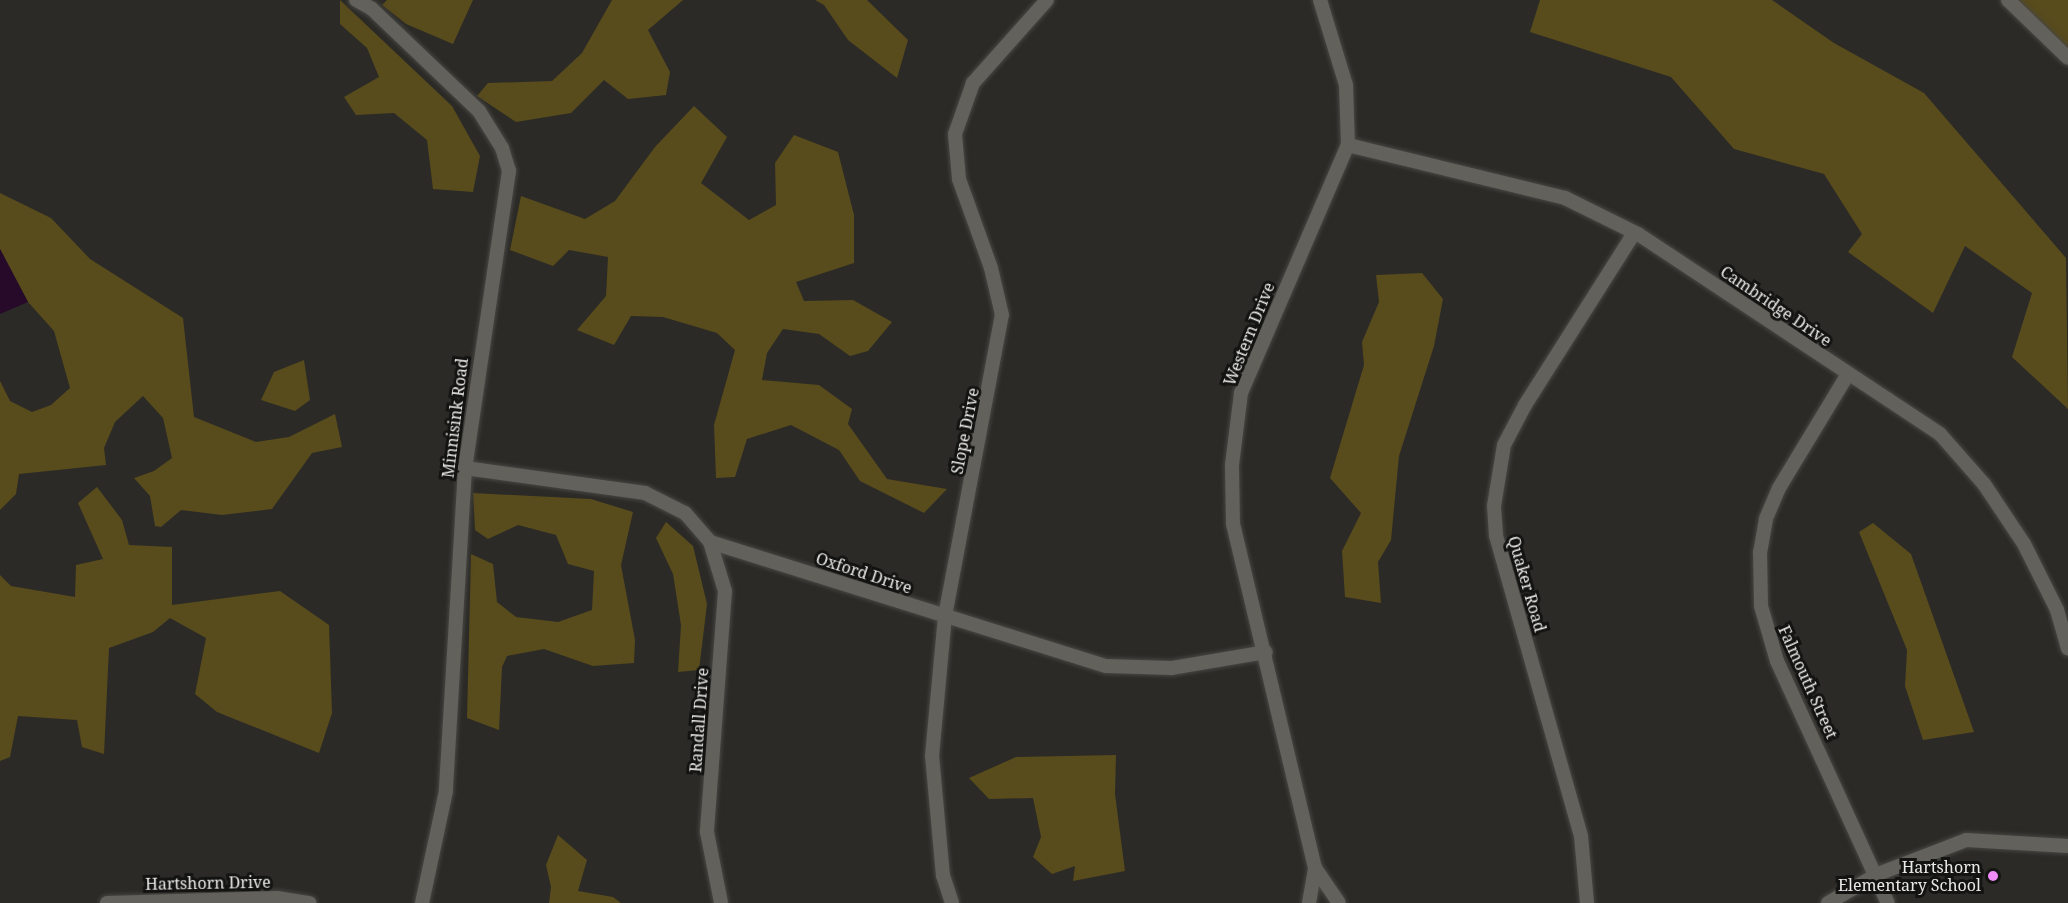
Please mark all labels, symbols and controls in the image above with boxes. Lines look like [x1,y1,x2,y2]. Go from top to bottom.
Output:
street label: Cambridge Drive [1717,262,1835,350]
street label: Western Drive [1220,279,1278,389]
street label: Minnisink Road [438,357,472,479]
street label: Slope Drive [947,386,983,476]
street label: Quaker Road [1504,534,1550,634]
street label: Oxford Drive [814,548,914,598]
street label: Falmouth Street [1774,622,1842,742]
street label: Randall Drive [686,667,712,773]
place label: Hartshorn Elementary School [1838,857,1981,895]
marker: Hartshorn Elementary School [1986,869,2000,883]
street label: Hartshorn Drive [145,872,271,894]

